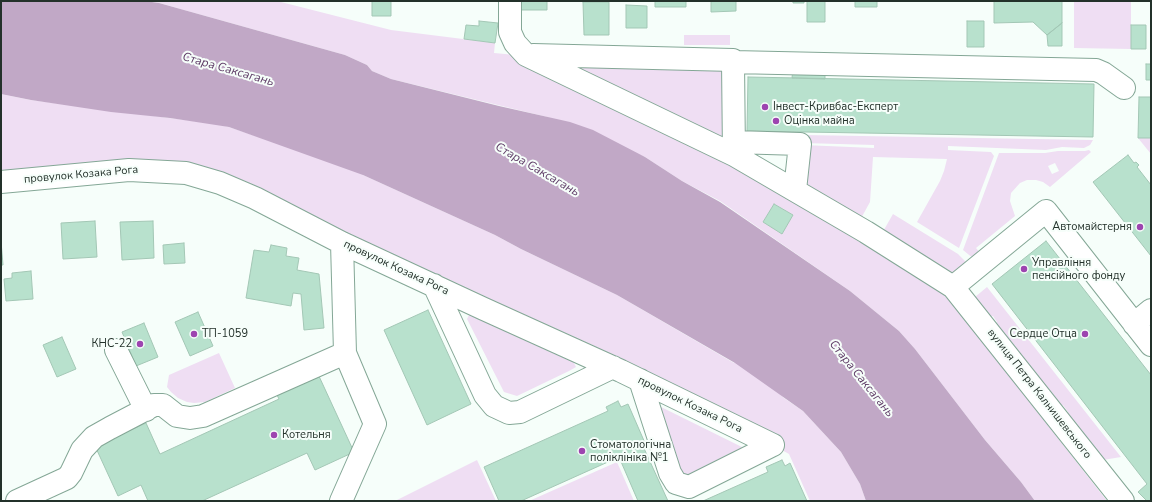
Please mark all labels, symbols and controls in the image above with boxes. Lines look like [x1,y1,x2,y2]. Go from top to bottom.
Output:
water label: Стара Саксагань [181,50,275,90]
place label: Інвест-Кривбас-Експерт [773,100,898,114]
marker: Інвест-Кривбас-Експерт [760,102,770,112]
place label: Оцінка майна [784,114,855,128]
marker: Оцінка майна [771,116,781,126]
water label: Стара Саксагань [492,140,582,200]
street label: провулок Козака Рога [23,163,139,187]
place label: Автомайстерня [1052,220,1132,234]
marker: Автомайстерня [1135,222,1145,232]
street label: провулок Козака Рога [341,238,451,298]
place label: Управління пенсійного фонду [1032,256,1125,282]
marker: Управління пенсійного фонду [1019,264,1029,274]
street label: вулиця Петра Калнишевського [984,326,1094,462]
place label: ТП-1059 [202,327,248,341]
place label: Сердце Отца [1010,327,1077,341]
marker: ТП-1059 [189,329,199,339]
marker: Сердце Отца [1080,329,1090,339]
place label: КНС-22 [91,337,132,351]
water label: Стара Саксагань [826,338,896,420]
marker: КНС-22 [135,339,145,349]
street label: провулок Козака Рога [636,374,744,436]
place label: Котельня [282,428,331,442]
marker: Котельня [269,430,279,440]
place label: Стоматологічна поліклініка №1 [590,438,671,464]
marker: Стоматологічна поліклініка №1 [577,446,587,456]

